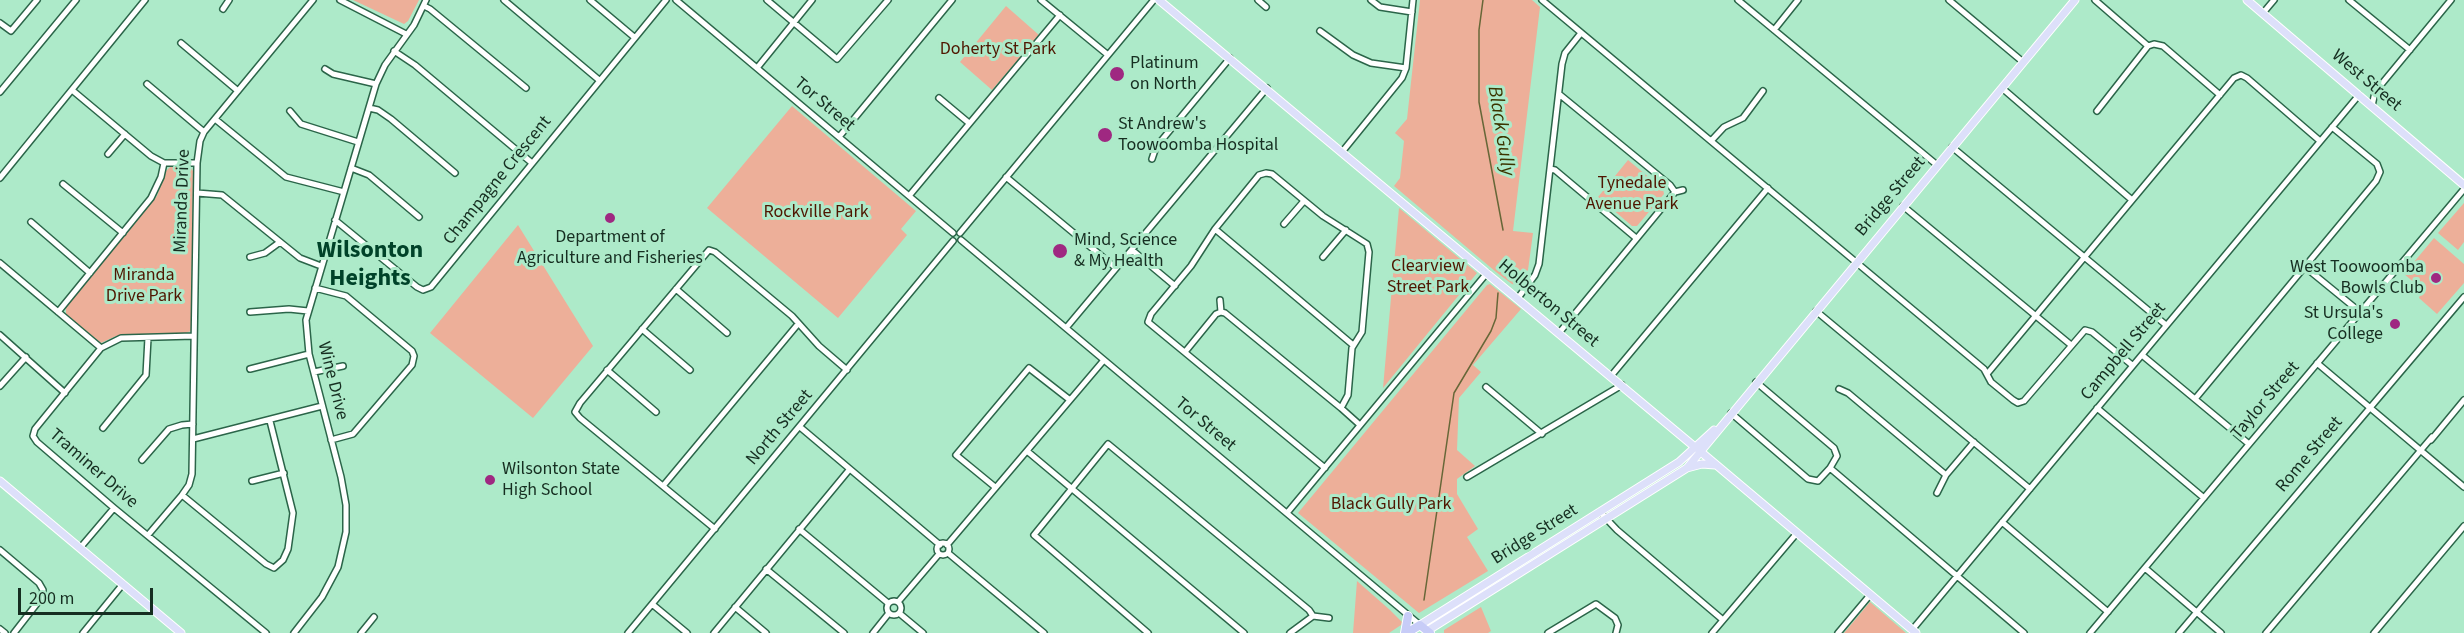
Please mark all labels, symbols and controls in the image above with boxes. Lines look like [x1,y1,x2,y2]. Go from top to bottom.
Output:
park label: Doherty St Park [940,39,1056,61]
street label: West Street [2326,45,2406,117]
place label: Platinum on North [1130,53,1199,96]
marker: Platinum on North [1108,65,1126,83]
street label: Tor Street [789,73,859,137]
water label: Black Gully [1481,84,1519,178]
street label: Champagne Crescent [439,112,557,250]
place label: St Andrew's Toowoomba Hospital [1118,114,1278,156]
marker: St Andrew's Toowoomba Hospital [1096,126,1114,144]
street label: Miranda Drive [170,149,196,253]
street label: Bridge Street [1851,153,1931,241]
park label: Tynedale Avenue Park [1586,173,1678,216]
park label: Rockville Park [763,202,869,224]
marker: Department of Agriculture and Fisheries [603,211,617,225]
place label: Department of Agriculture and Fisheries [517,227,703,270]
place label: Mind, Science & My Health [1074,230,1177,272]
district label: Wilsonton Heights [317,238,423,294]
marker: Mind, Science & My Health [1051,242,1069,260]
street label: Holberton Street [1493,255,1603,353]
park label: Clearview Street Park [1387,256,1469,298]
place label: West Toowoomba Bowls Club [2290,257,2424,300]
park label: Miranda Drive Park [106,265,182,308]
marker: West Toowoomba Bowls Club [2429,271,2443,285]
street label: Campbell Street [2077,299,2171,405]
place label: St Ursula's College [2304,303,2383,346]
marker: St Ursula's College [2388,317,2402,331]
street label: Wine Drive [312,340,352,422]
street label: Taylor Street [2227,358,2305,444]
street label: North Street [742,386,818,470]
street label: Tor Street [1170,393,1240,457]
street label: Rome Street [2272,413,2348,497]
street label: Traminer Drive [44,425,142,513]
place label: Wilsonton State High School [502,459,620,502]
marker: Wilsonton State High School [483,473,497,487]
park label: Black Gully Park [1331,494,1451,516]
street label: Bridge Street [1488,500,1582,570]
scale bar [21,576,156,614]
text: 200 m [29,586,74,611]

